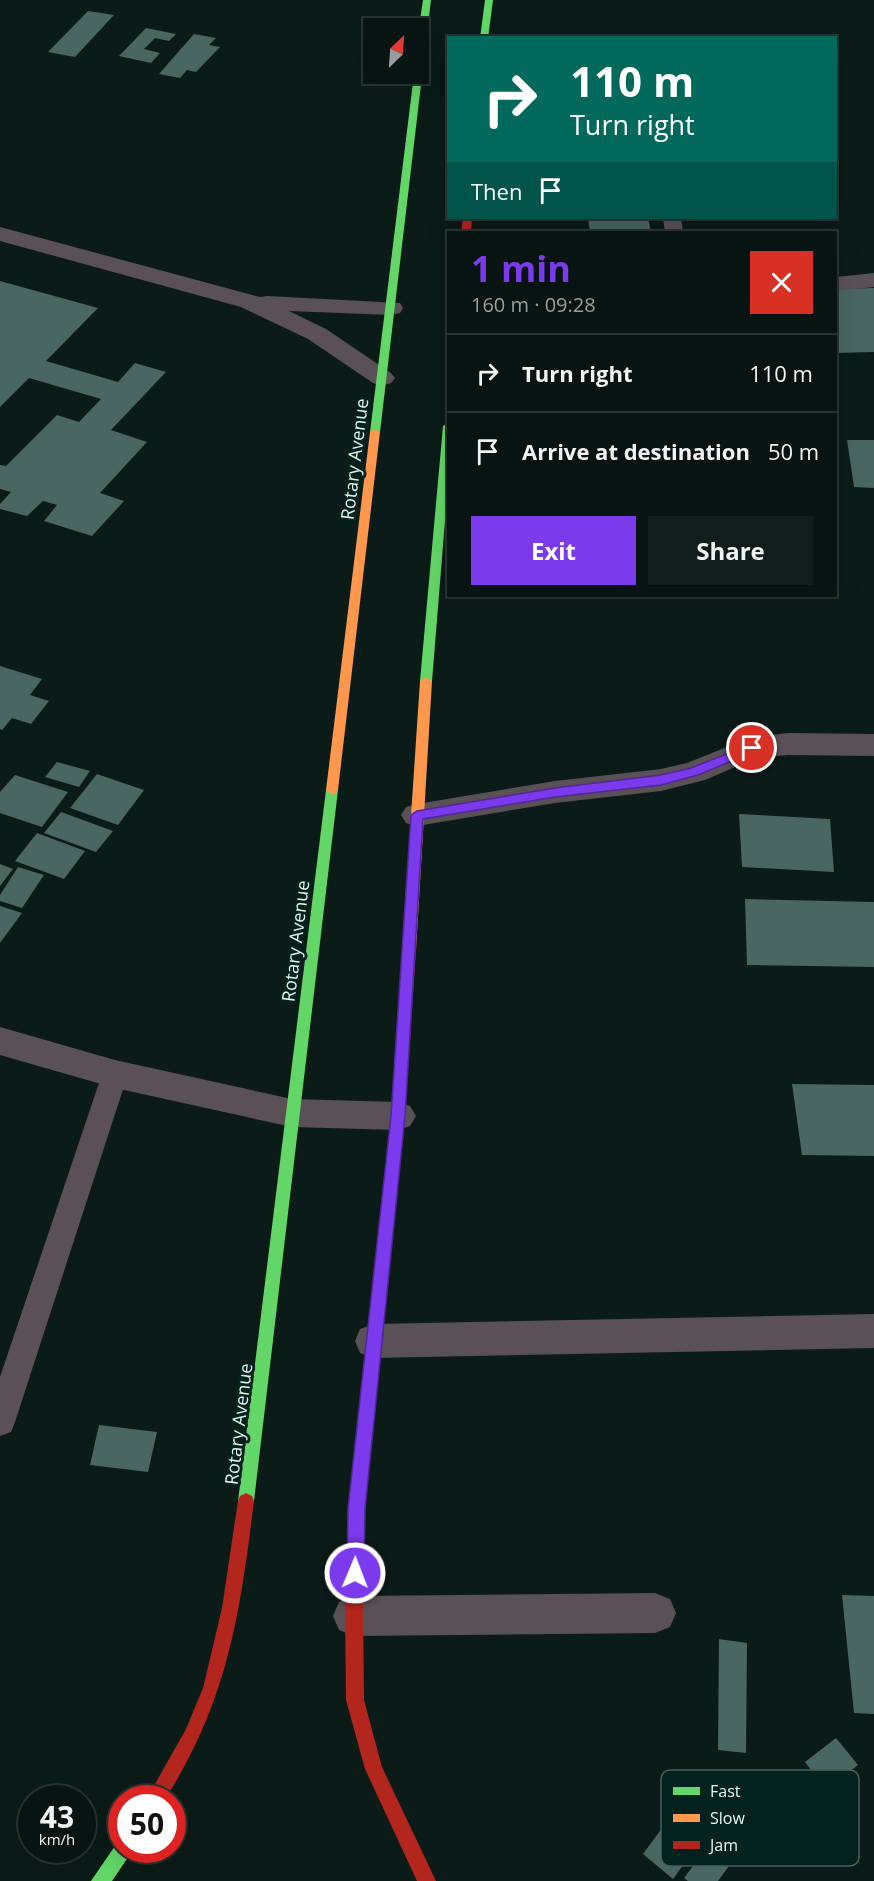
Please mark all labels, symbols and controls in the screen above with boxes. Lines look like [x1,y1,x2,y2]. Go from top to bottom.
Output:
north arrow [363,18,429,84]
map controls [363,18,429,84]
text: 110 m [570,52,694,109]
icon: right [471,60,549,138]
text: Turn right [570,106,695,143]
icon: arrive [534,174,567,207]
text: Then [471,176,522,206]
text: 1 min [471,244,571,293]
button: close [750,251,813,314]
text: 160 m · 09:28 [471,291,596,318]
icon: right [471,357,504,390]
text: Turn right [522,358,633,388]
text: 110 m [749,358,813,388]
street label: Rotary Avenue [335,397,373,521]
icon: arrive [471,435,504,468]
text: Arrive at destination [522,436,750,466]
text: 50 m [768,436,819,466]
button: Exit [471,516,636,585]
button: Share [648,516,813,585]
pin [726,722,777,773]
icon: arrive [735,731,768,764]
street label: Rotary Avenue [276,879,314,1003]
street label: Rotary Avenue [219,1362,257,1486]
position arrow [323,1541,387,1605]
legend [661,1770,859,1866]
text: Fast [710,1780,741,1802]
speed limit sign: 50 [108,1785,186,1863]
text: 43 [40,1796,74,1837]
text: Slow [710,1807,745,1829]
text: km/h [39,1829,75,1849]
text: Jam [708,1834,738,1856]

